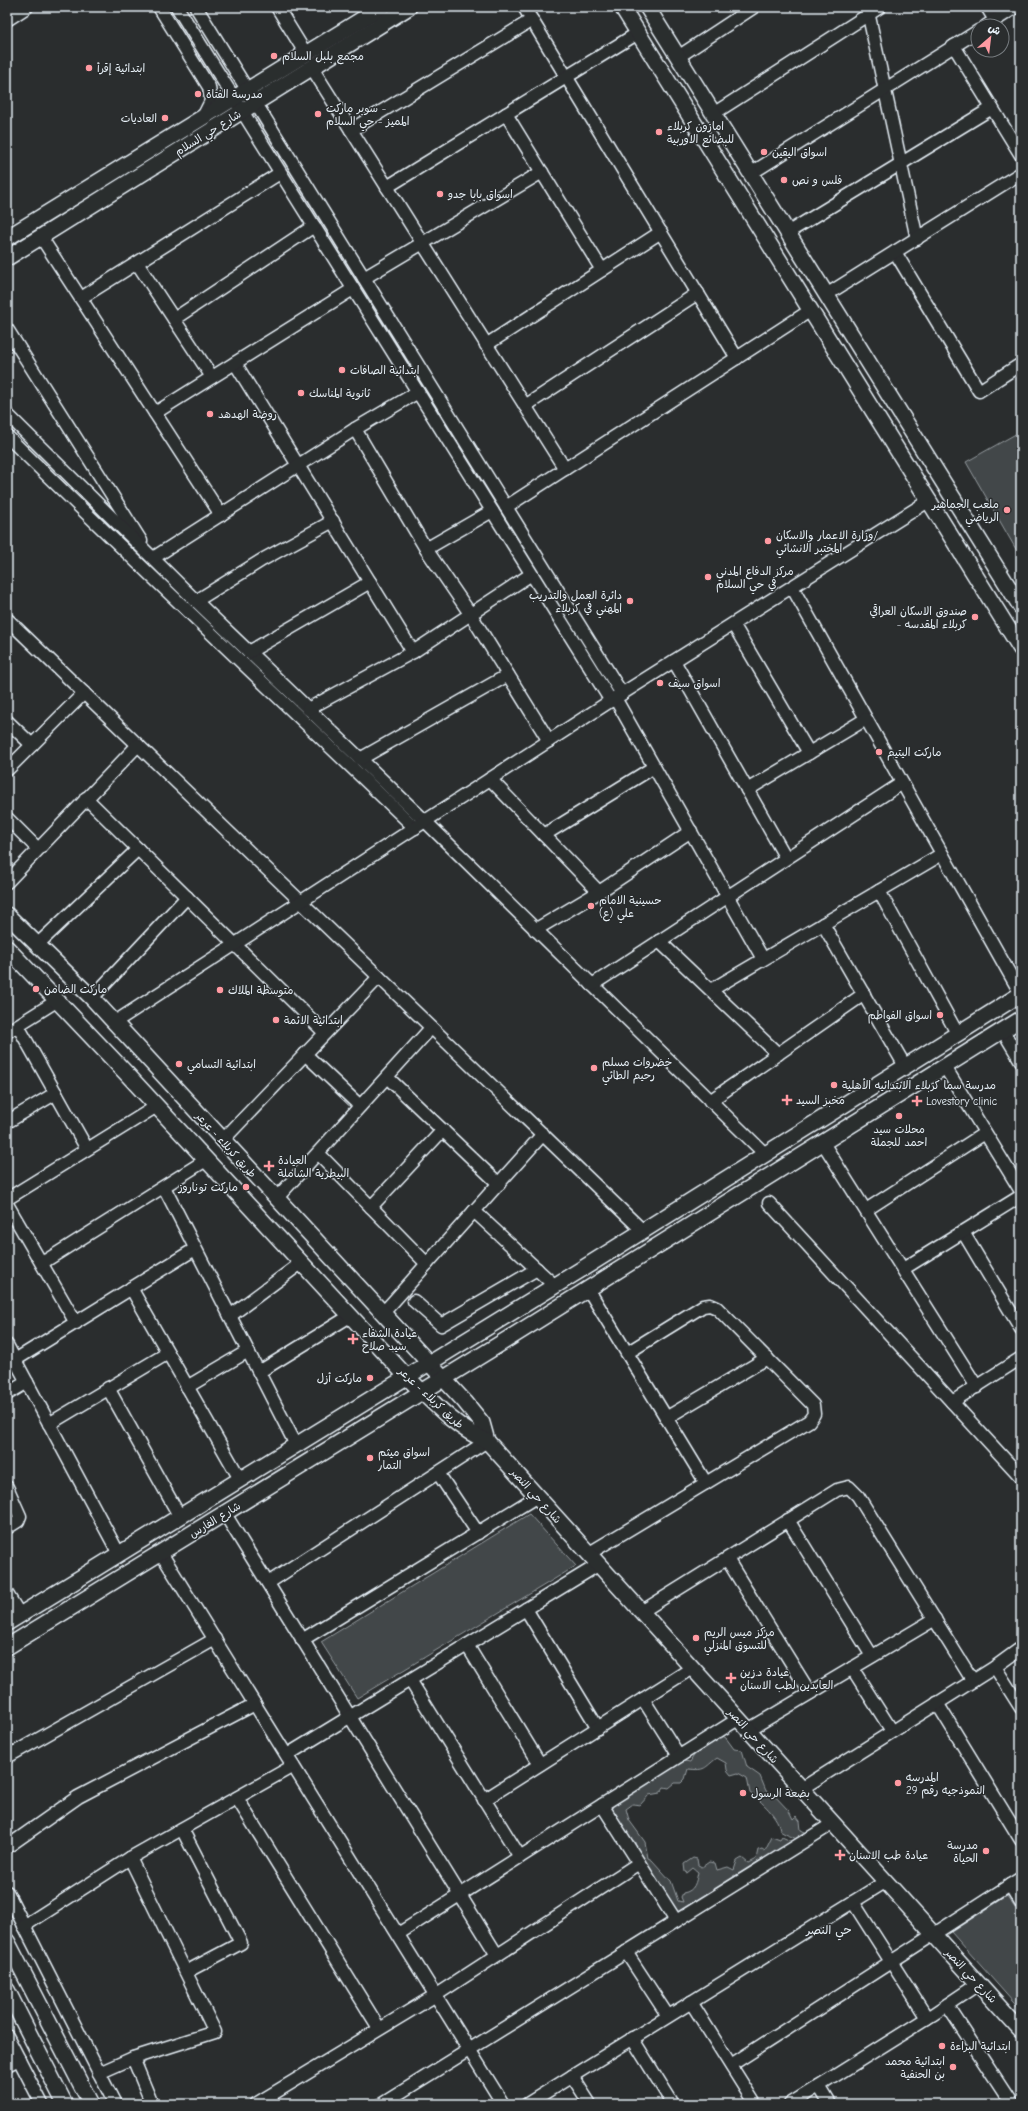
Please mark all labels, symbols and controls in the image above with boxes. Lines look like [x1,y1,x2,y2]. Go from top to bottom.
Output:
north arrow [970,18,1010,58]
text: ش [986,21,1003,38]
place label: مجمع بلبل السلام [282,50,364,65]
marker: مجمع بلبل السلام [269,51,279,61]
place label: ابتدائية إقرأ [97,62,145,76]
marker: ابتدائية إقرأ [84,63,94,73]
place label: مدرسة الفتاة [206,88,263,101]
marker: مدرسة الفتاة [193,89,203,99]
place label: سوبر ماركت - المميز - حي السلام [326,102,410,132]
street label: شارع حي السلام [172,107,246,162]
marker: سوبر ماركت - المميز - حي السلام [313,109,323,119]
place label: العاديات [121,112,157,125]
marker: العاديات [160,113,170,123]
place label: امازون كربلاء للبضائع الاوربية [667,120,734,148]
marker: امازون كربلاء للبضائع الاوربية [654,127,664,137]
place label: اسواق اليقين [772,146,827,160]
marker: اسواق اليقين [759,147,769,157]
place label: فلس و نص [792,174,842,187]
marker: فلس و نص [779,175,789,185]
place label: اسواق بابا جدو [447,188,513,202]
marker: اسواق بابا جدو [435,189,445,199]
place label: ابتدائية الصافات [350,364,419,378]
marker: ابتدائية الصافات [337,365,347,375]
place label: ثانوية المناسك [309,387,371,401]
marker: ثانوية المناسك [296,388,306,398]
place label: روضة الهدهد [218,408,277,421]
marker: روضة الهدهد [205,409,215,419]
place label: ملعب الجماهير الرياضي [931,498,999,528]
marker: ملعب الجماهير الرياضي [1002,505,1012,515]
place label: وزارة الاعمار والاسكان/ المختبر الانشائي [776,529,878,559]
marker: وزارة الاعمار والاسكان/ المختبر الانشائي [763,536,773,546]
place label: مركز الدفاع المدني في حي السلام [716,565,794,595]
marker: مركز الدفاع المدني في حي السلام [703,572,713,582]
place label: دائرة العمل والتدريب المهني في كربلاء [529,589,622,619]
marker: دائرة العمل والتدريب المهني في كربلاء [625,596,635,606]
place label: صندوق الاسكان العراقي - كربلاء المقدسه [870,604,967,632]
marker: صندوق الاسكان العراقي - كربلاء المقدسه [970,612,980,622]
place label: اسواق سيف [668,677,720,691]
marker: اسواق سيف [655,678,665,688]
place label: ماركت اليتيم [887,746,941,761]
marker: ماركت اليتيم [874,747,884,757]
place label: حسينية الامام علي (ع) [599,894,662,924]
marker: حسينية الامام علي (ع) [586,901,596,911]
place label: ماركت الضامن [44,983,107,996]
marker: ماركت الضامن [31,984,41,994]
place label: متوسطة الملاك [228,984,293,998]
marker: متوسطة الملاك [215,985,225,995]
place label: اسواق الفواطم [868,1009,932,1024]
marker: اسواق الفواطم [935,1010,945,1020]
place label: ابتدائية الائمة [284,1014,343,1028]
marker: ابتدائية الائمة [271,1015,281,1025]
place label: خضروات مسلم رحيم الطائي [602,1056,672,1086]
place label: ابتدائية التسامي [187,1058,256,1075]
marker: ابتدائية التسامي [174,1059,184,1069]
marker: خضروات مسلم رحيم الطائي [589,1063,599,1073]
place label: مدرسة سما كربلاء الابتدائيه الأهلية [842,1078,996,1093]
marker: مدرسة سما كربلاء الابتدائيه الأهلية [829,1080,839,1090]
marker: مخبز السيد [781,1094,793,1106]
place label: مخبز السيد [796,1094,845,1108]
marker: Lovestory clinic [911,1095,923,1107]
place label: Lovestory clinic [926,1095,998,1108]
street label: طريق كربلاء - عرعر [192,1109,259,1181]
marker: محلات سيد احمد للجملة [894,1111,904,1121]
place label: محلات سيد احمد للجملة [871,1123,927,1149]
place label: العيادة البيطرية الشاملة [278,1154,349,1181]
marker: العيادة البيطرية الشاملة [263,1160,275,1172]
place label: ماركت توناروز [177,1181,238,1194]
marker: ماركت توناروز [241,1182,251,1192]
place label: عيادة الشفاء سيد صلاح [362,1327,417,1354]
marker: عيادة الشفاء سيد صلاح [347,1333,359,1345]
street label: طريق كربلاء - عرعر [394,1364,466,1432]
place label: ماركت أزل [317,1372,362,1385]
marker: ماركت أزل [365,1373,375,1383]
place label: اسواق ميثم التمار [377,1446,430,1472]
marker: اسواق ميثم التمار [365,1453,375,1463]
street label: شارع حي النصر [504,1465,564,1529]
street label: شارع الفارس [187,1499,244,1543]
place label: مركز ميس الريم للتسوق المنزلي [704,1626,775,1656]
marker: مركز ميس الريم للتسوق المنزلي [691,1633,701,1643]
place label: عيادة د.زين العابدين لطب الاسنان [740,1666,833,1693]
marker: عيادة د.زين العابدين لطب الاسنان [725,1672,737,1684]
street label: شارع حي النصر [721,1705,781,1769]
place label: المدرسه النموذجيه رقم 29 [906,1771,985,1799]
marker: المدرسه النموذجيه رقم 29 [893,1778,903,1788]
place label: بضعة الرسول [751,1787,810,1801]
marker: بضعة الرسول [738,1788,748,1798]
place label: مدرسة الحياة [947,1839,978,1865]
marker: مدرسة الحياة [981,1846,991,1856]
marker: عيادة طب الاسنان [834,1849,846,1861]
place label: عيادة طب الاسنان [849,1849,928,1863]
district label: حي النصر [805,1923,852,1941]
street label: شارع حي النصر [939,1946,999,2008]
place label: ابتدائية البراءة [950,2040,1011,2054]
marker: ابتدائية البراءة [937,2041,947,2051]
place label: ابتدائية محمد بن الحنفية [885,2055,945,2082]
marker: ابتدائية محمد بن الحنفية [948,2062,958,2072]

